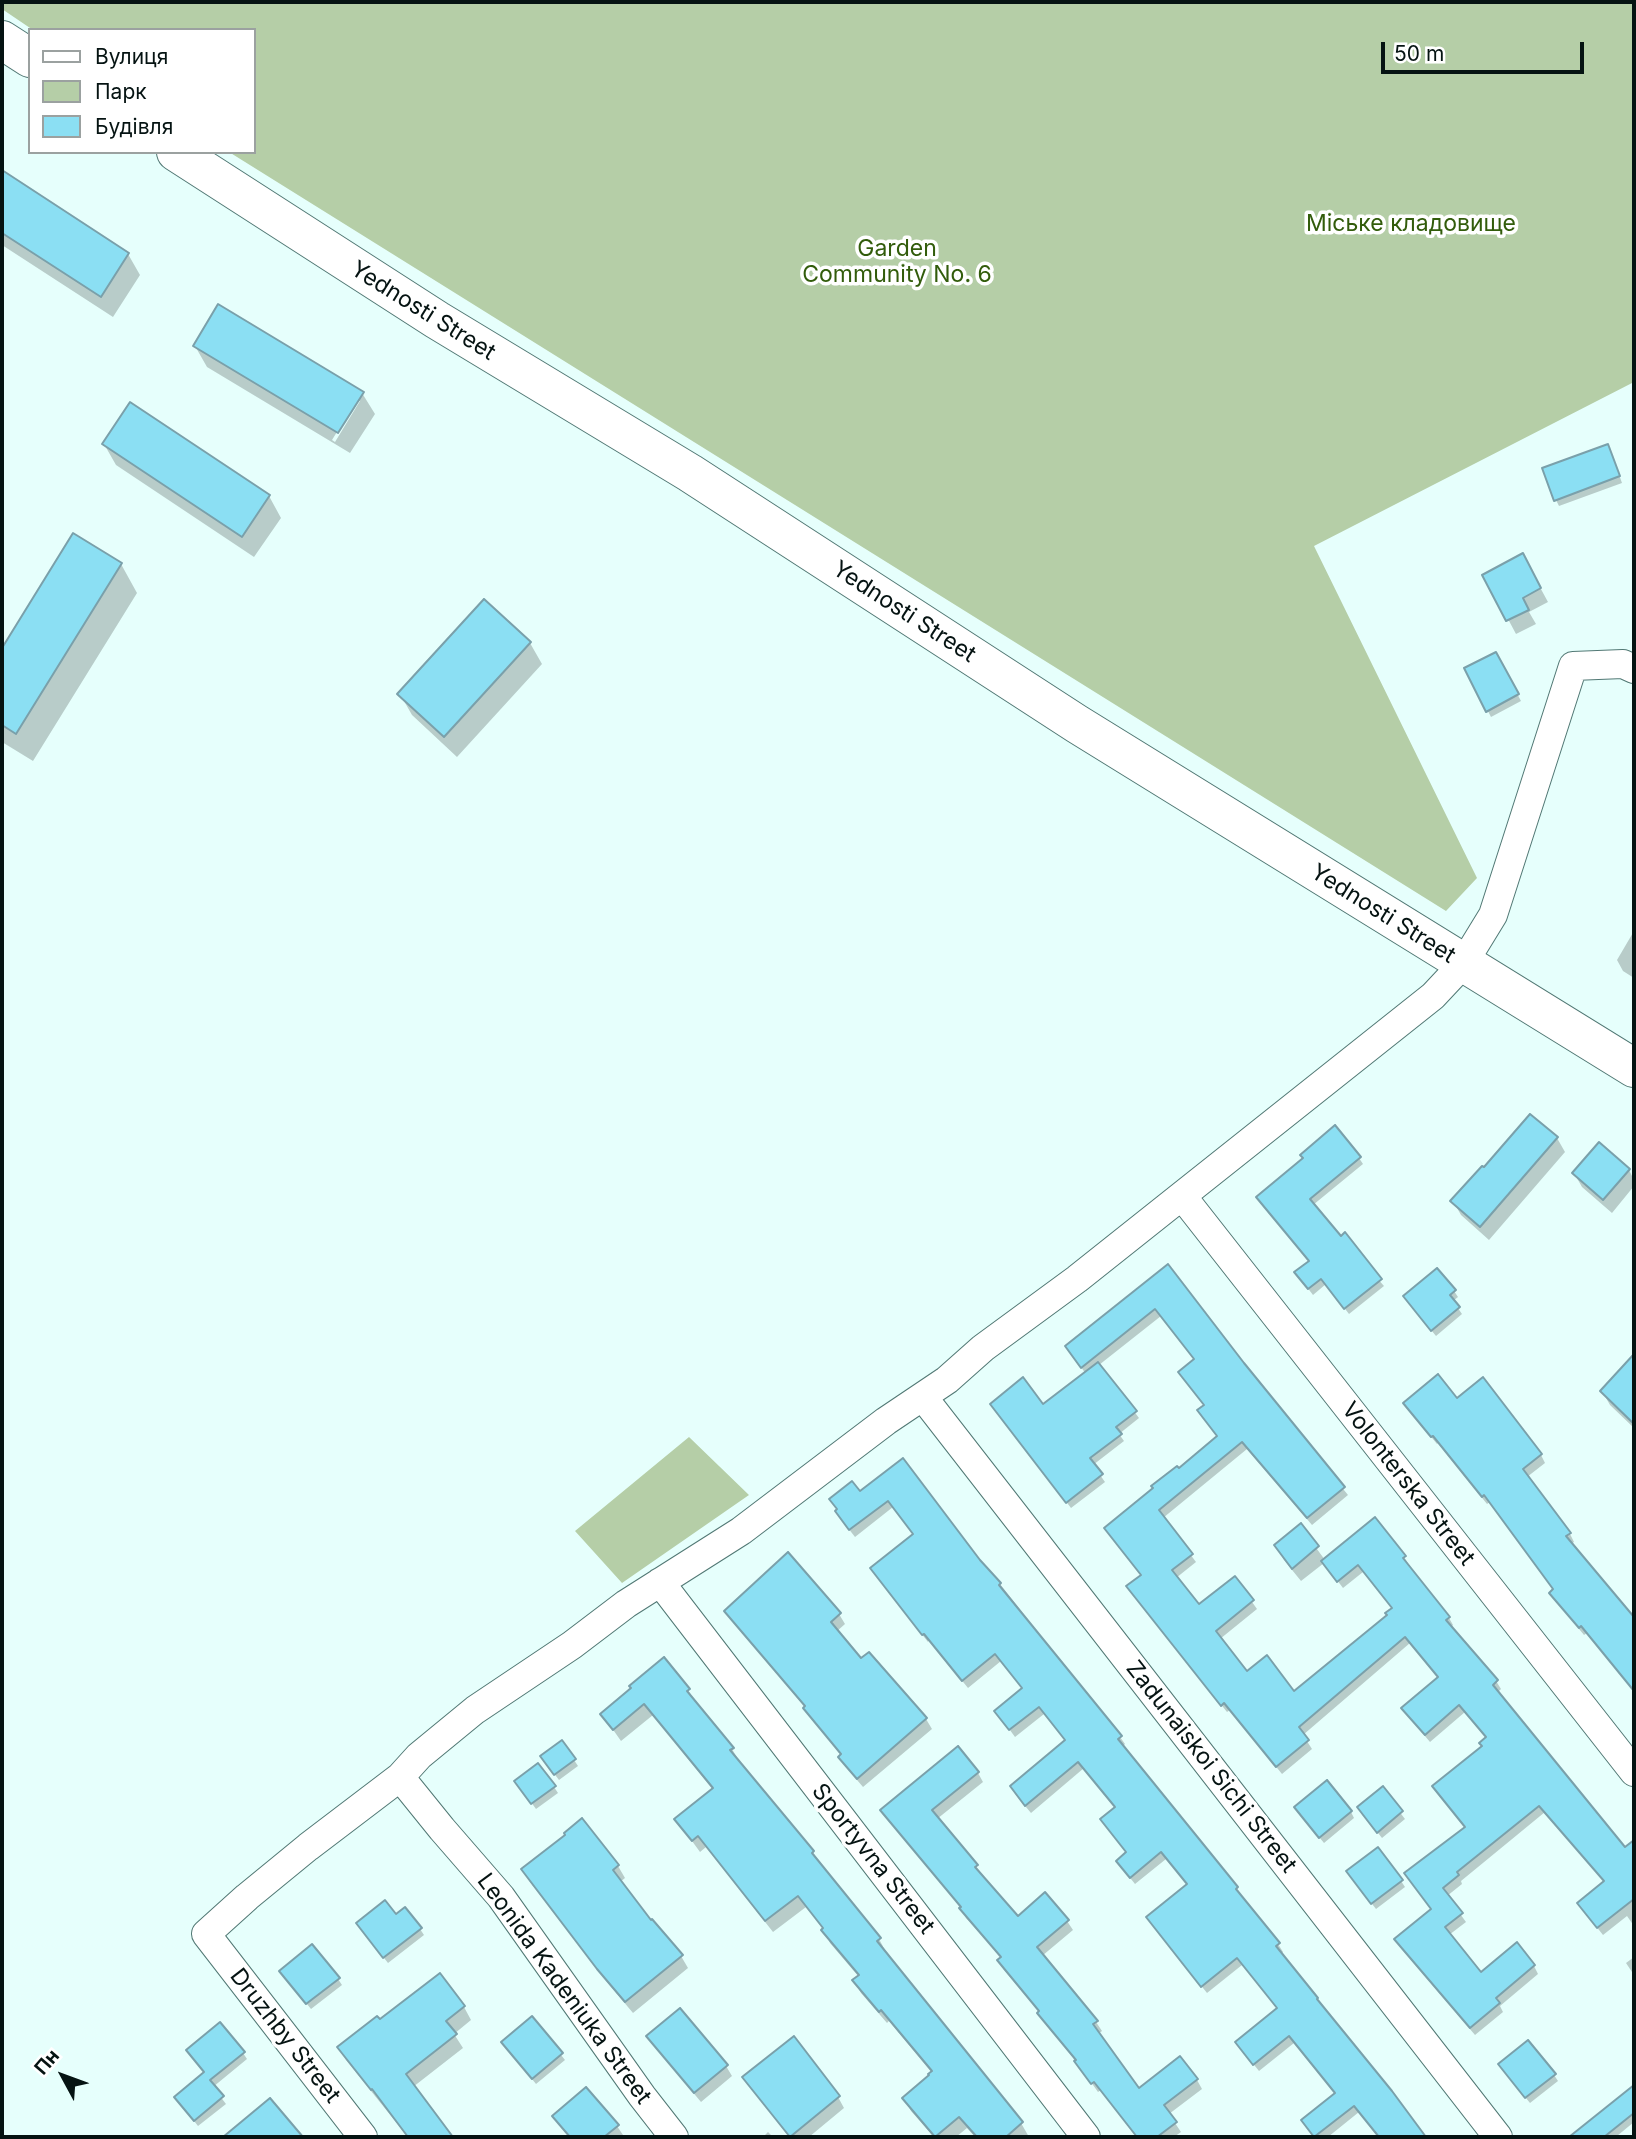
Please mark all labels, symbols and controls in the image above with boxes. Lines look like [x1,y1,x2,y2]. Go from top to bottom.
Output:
legend [28,28,256,154]
scale bar [1384,28,1587,72]
text: 50 m [1394,41,1444,66]
text: Вулиця [95,44,168,69]
text: Парк [95,79,147,104]
text: Будівля [95,114,173,139]
park label: Міське кладовище [1306,210,1516,238]
park label: Garden Community No. 6 [802,235,992,289]
street label: Yednosti Street [346,255,500,367]
street label: Yednosti Street [827,555,981,669]
street label: Yednosti Street [1306,858,1460,970]
street label: Volonterska Street [1336,1397,1480,1571]
street label: Zadunaiskoi Sichi Street [1120,1656,1302,1878]
street label: Sportyvna Street [806,1778,940,1940]
street label: Leonida Kadeniuka Street [471,1868,657,2110]
street label: Druzhby Street [224,1963,346,2109]
north arrow [28,2041,98,2111]
text: Пн [30,2045,64,2079]

